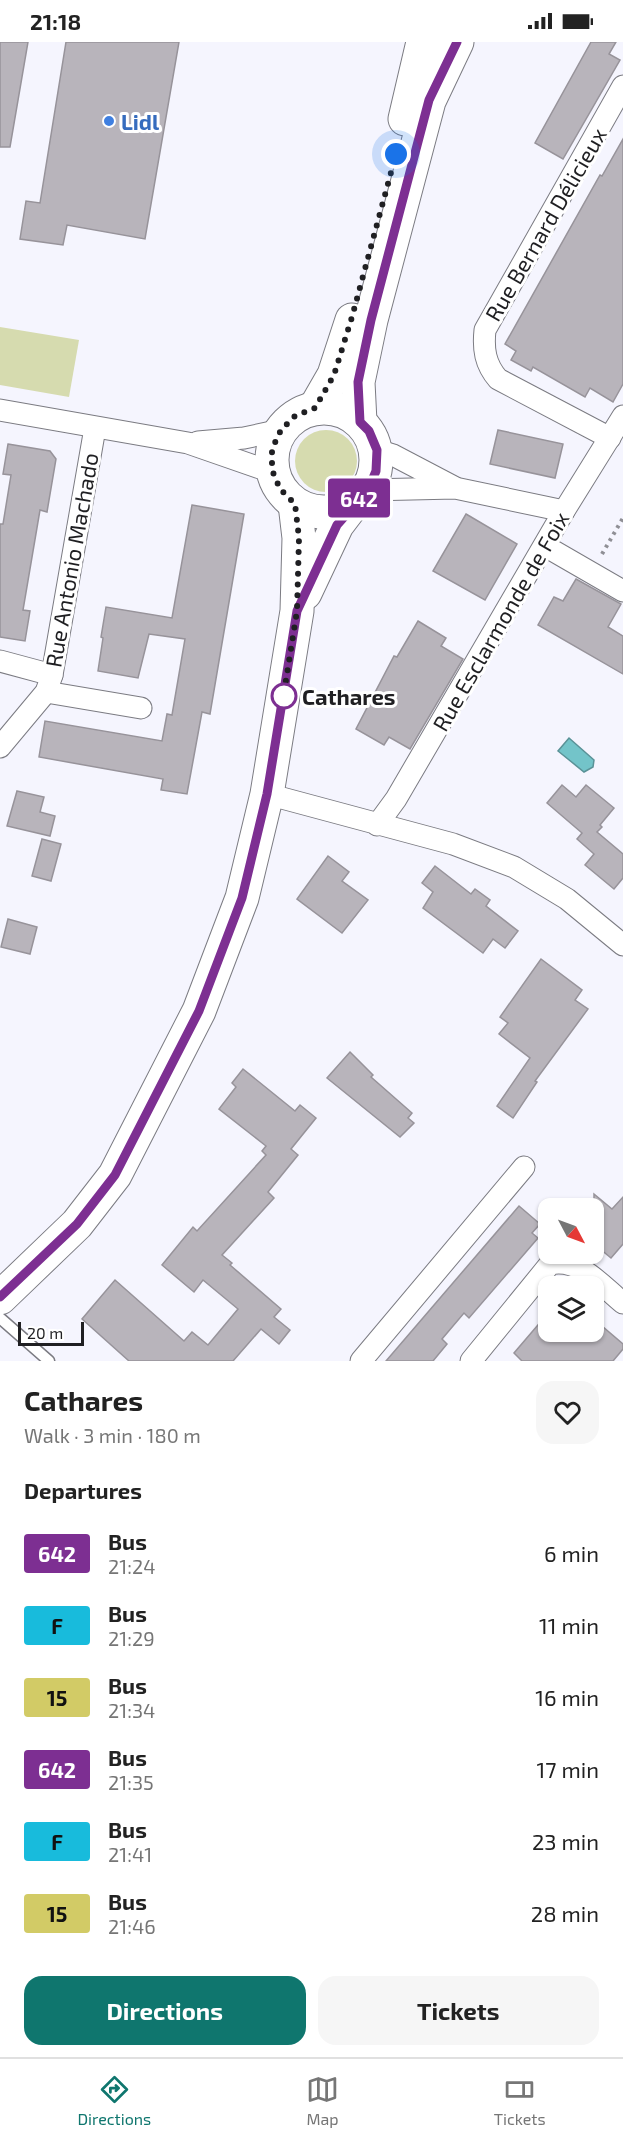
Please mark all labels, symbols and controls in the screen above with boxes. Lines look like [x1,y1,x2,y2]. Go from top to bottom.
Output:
text: 21:18 [30,8,81,34]
place label: Lidl [121,108,160,134]
marker: Lidl [102,114,116,128]
street label: Rue Bernard Délicieux [479,122,611,325]
your location [381,139,411,169]
street label: Rue Antonio Machado [39,451,103,669]
line badge: 642 [324,478,394,518]
text: 642 [340,486,378,511]
street label: Rue Esclarmonde de Foix [427,506,574,735]
marker: Cathares [271,683,297,709]
place label: Cathares [302,683,396,709]
north arrow [538,1198,604,1264]
map controls [538,1198,604,1342]
button: layers [538,1276,604,1342]
scale bar [18,1319,84,1346]
text: 20 m [27,1323,63,1342]
button: heart [536,1381,599,1444]
text: Cathares [24,1383,143,1417]
text: Walk · 3 min · 180 m [24,1423,201,1447]
text: Departures [24,1477,142,1503]
text: Bus [108,1528,147,1554]
text: 6 min [544,1540,599,1566]
text: 642 [38,1541,76,1566]
text: 21:24 [108,1554,155,1578]
text: Bus [108,1600,147,1626]
text: 11 min [539,1612,599,1638]
text: F [51,1613,63,1638]
text: 21:29 [108,1626,155,1650]
text: Bus [108,1672,147,1698]
text: 16 min [535,1684,599,1710]
text: 15 [47,1685,67,1710]
text: 21:34 [108,1698,155,1722]
text: Bus [108,1744,147,1770]
text: 17 min [537,1756,599,1782]
text: 642 [38,1757,76,1782]
text: 21:35 [108,1770,154,1794]
text: Bus [108,1816,147,1842]
text: 23 min [532,1828,599,1854]
text: F [51,1829,63,1854]
text: 21:41 [108,1842,152,1866]
text: Bus [108,1888,147,1914]
text: 28 min [531,1900,599,1926]
text: 15 [47,1901,67,1926]
text: 21:46 [108,1914,156,1938]
button: Directions [24,1976,306,2045]
button: Tickets [318,1976,599,2045]
tab: Directions [77,2073,151,2128]
tab: Map [306,2073,339,2128]
tab: Tickets [494,2073,546,2128]

